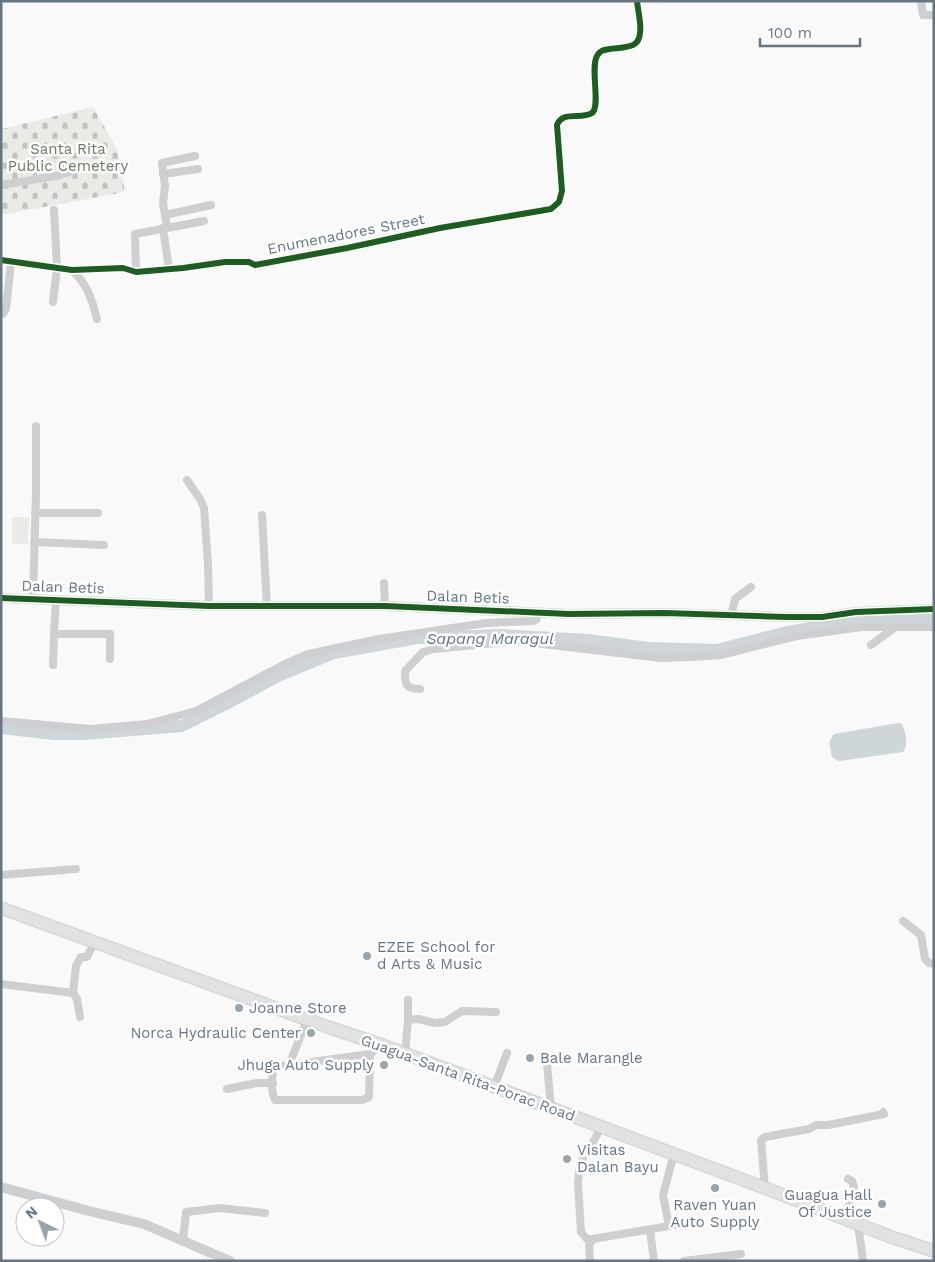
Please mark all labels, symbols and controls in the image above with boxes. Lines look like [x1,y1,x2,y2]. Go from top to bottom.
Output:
scale bar [760,15,860,47]
text: 100 m [768,24,812,42]
park label: Santa Rita Public Cemetery [8,140,128,175]
street label: Enumenadores Street [266,210,427,258]
street label: Dalan Betis [21,577,105,597]
street label: Dalan Betis [426,587,510,607]
water label: Sapang Maragul [426,629,554,648]
place label: EZEE School for d Arts & Music [377,938,495,973]
marker: EZEE School for d Arts & Music [361,950,373,962]
place label: Joanne Store [249,999,347,1017]
marker: Joanne Store [233,1002,245,1014]
place label: Norca Hydraulic Center [130,1024,301,1042]
marker: Norca Hydraulic Center [305,1027,317,1039]
street label: Guagua-Santa Rita-Porac Road [358,1031,578,1125]
place label: Bale Marangle [540,1049,643,1067]
marker: Bale Marangle [524,1052,536,1064]
place label: Jhuga Auto Supply [237,1056,374,1074]
marker: Jhuga Auto Supply [378,1059,390,1071]
place label: Visitas Dalan Bayu [577,1141,659,1176]
marker: Visitas Dalan Bayu [561,1153,573,1165]
marker: Raven Yuan Auto Supply [709,1182,721,1194]
place label: Guagua Hall Of Justice [784,1186,872,1221]
place label: Raven Yuan Auto Supply [671,1196,760,1231]
north arrow [15,1197,65,1247]
marker: Guagua Hall Of Justice [876,1198,888,1210]
text: N [22,1203,41,1222]

